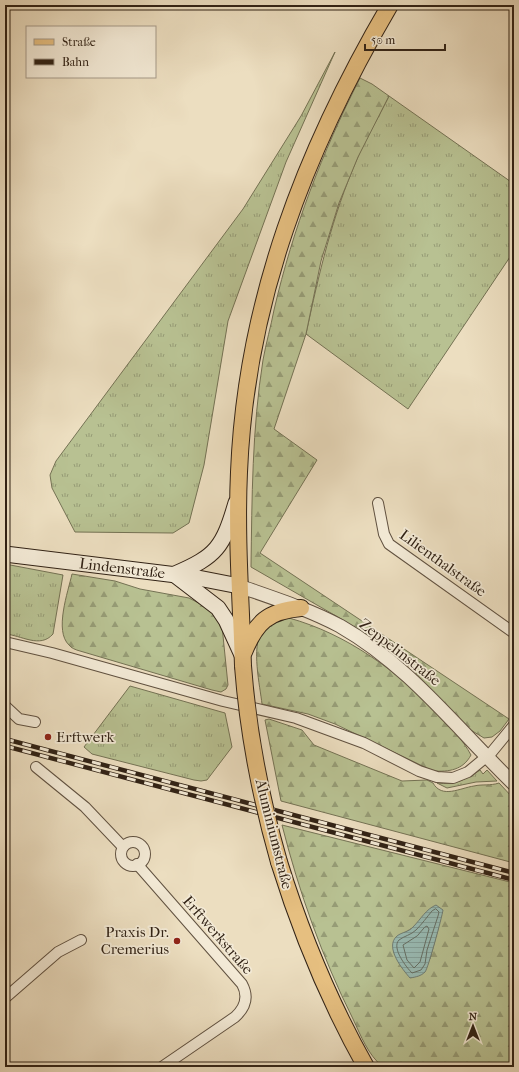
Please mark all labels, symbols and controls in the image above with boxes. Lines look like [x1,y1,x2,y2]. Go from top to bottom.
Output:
legend [26,26,156,78]
scale bar [365,26,445,52]
text: 50 m [371,33,395,47]
text: Straße [62,35,96,49]
text: Bahn [62,55,89,69]
street label: Lilienthalstraße [396,526,490,601]
street label: Lindenstraße [78,554,167,583]
street label: Zeppelinstraße [356,615,445,690]
place label: Erftwerk [56,728,114,746]
marker: Erftwerk [43,732,53,742]
street label: Aluminiumstraße [251,776,297,892]
street label: Erftwerkstraße [179,892,257,978]
place label: Praxis Dr. Cremerius [101,923,169,958]
marker: Praxis Dr. Cremerius [172,936,182,946]
north arrow [453,1006,493,1046]
text: N [469,1010,478,1023]

